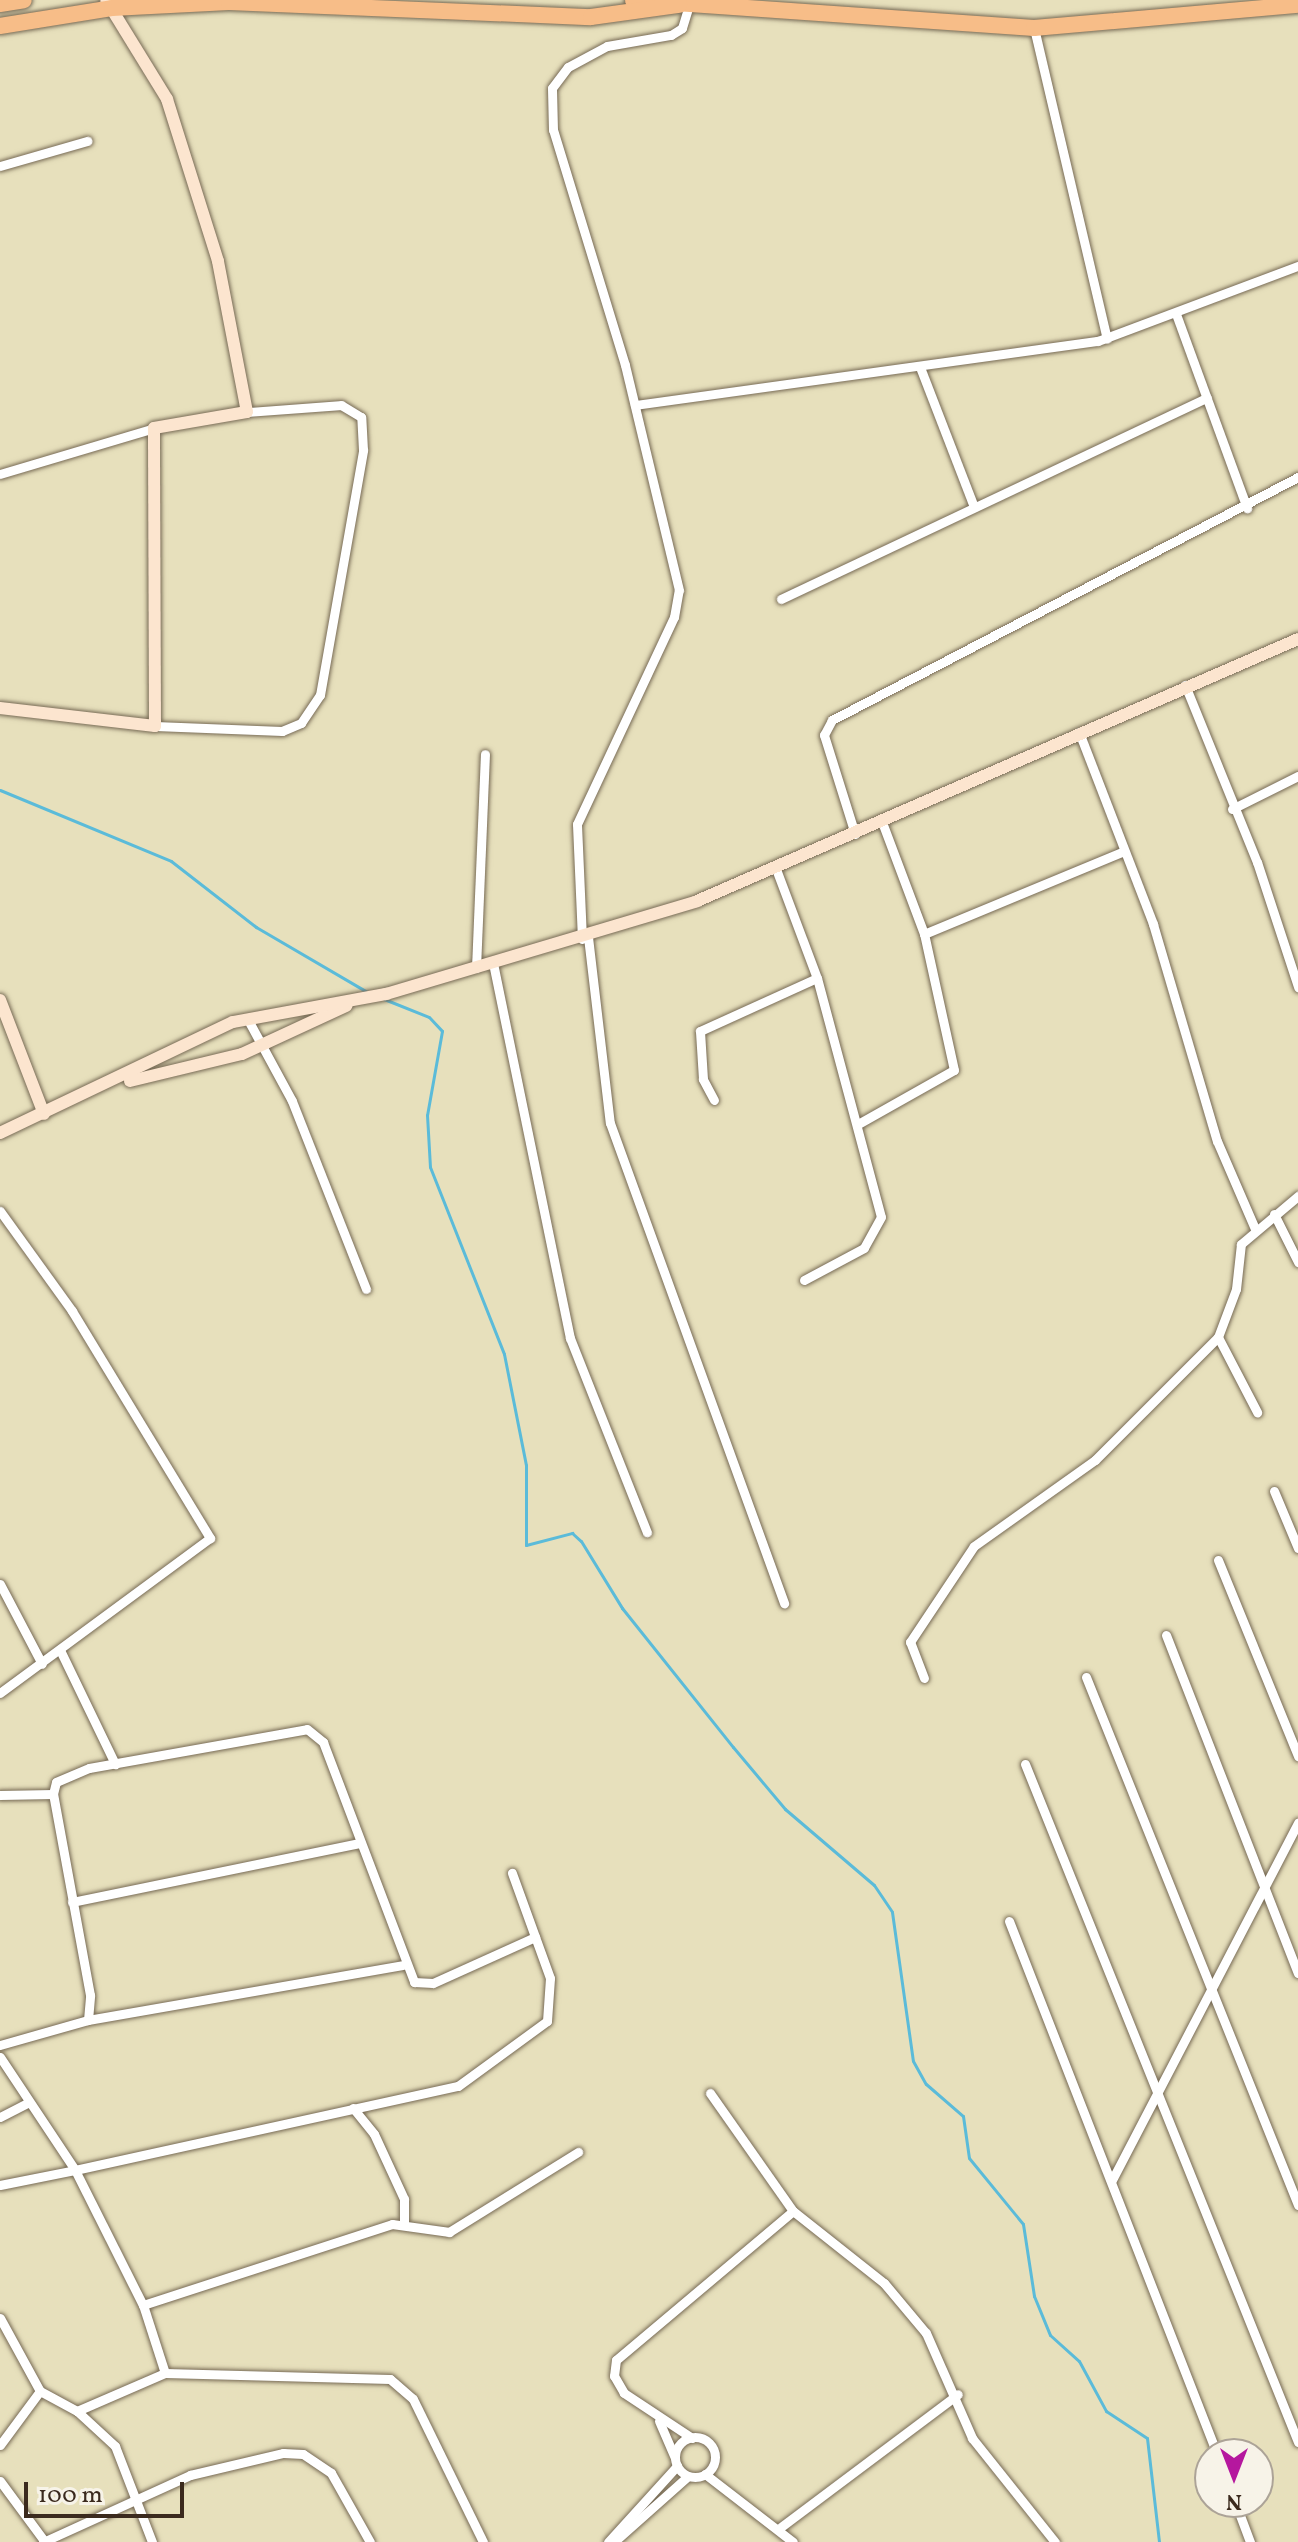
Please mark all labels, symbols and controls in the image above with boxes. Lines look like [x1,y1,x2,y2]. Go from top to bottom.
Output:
north arrow [1194,2438,1274,2518]
scale bar [28,2466,188,2516]
text: 100 m [38,2479,103,2513]
text: N [1226,2485,1242,2516]

